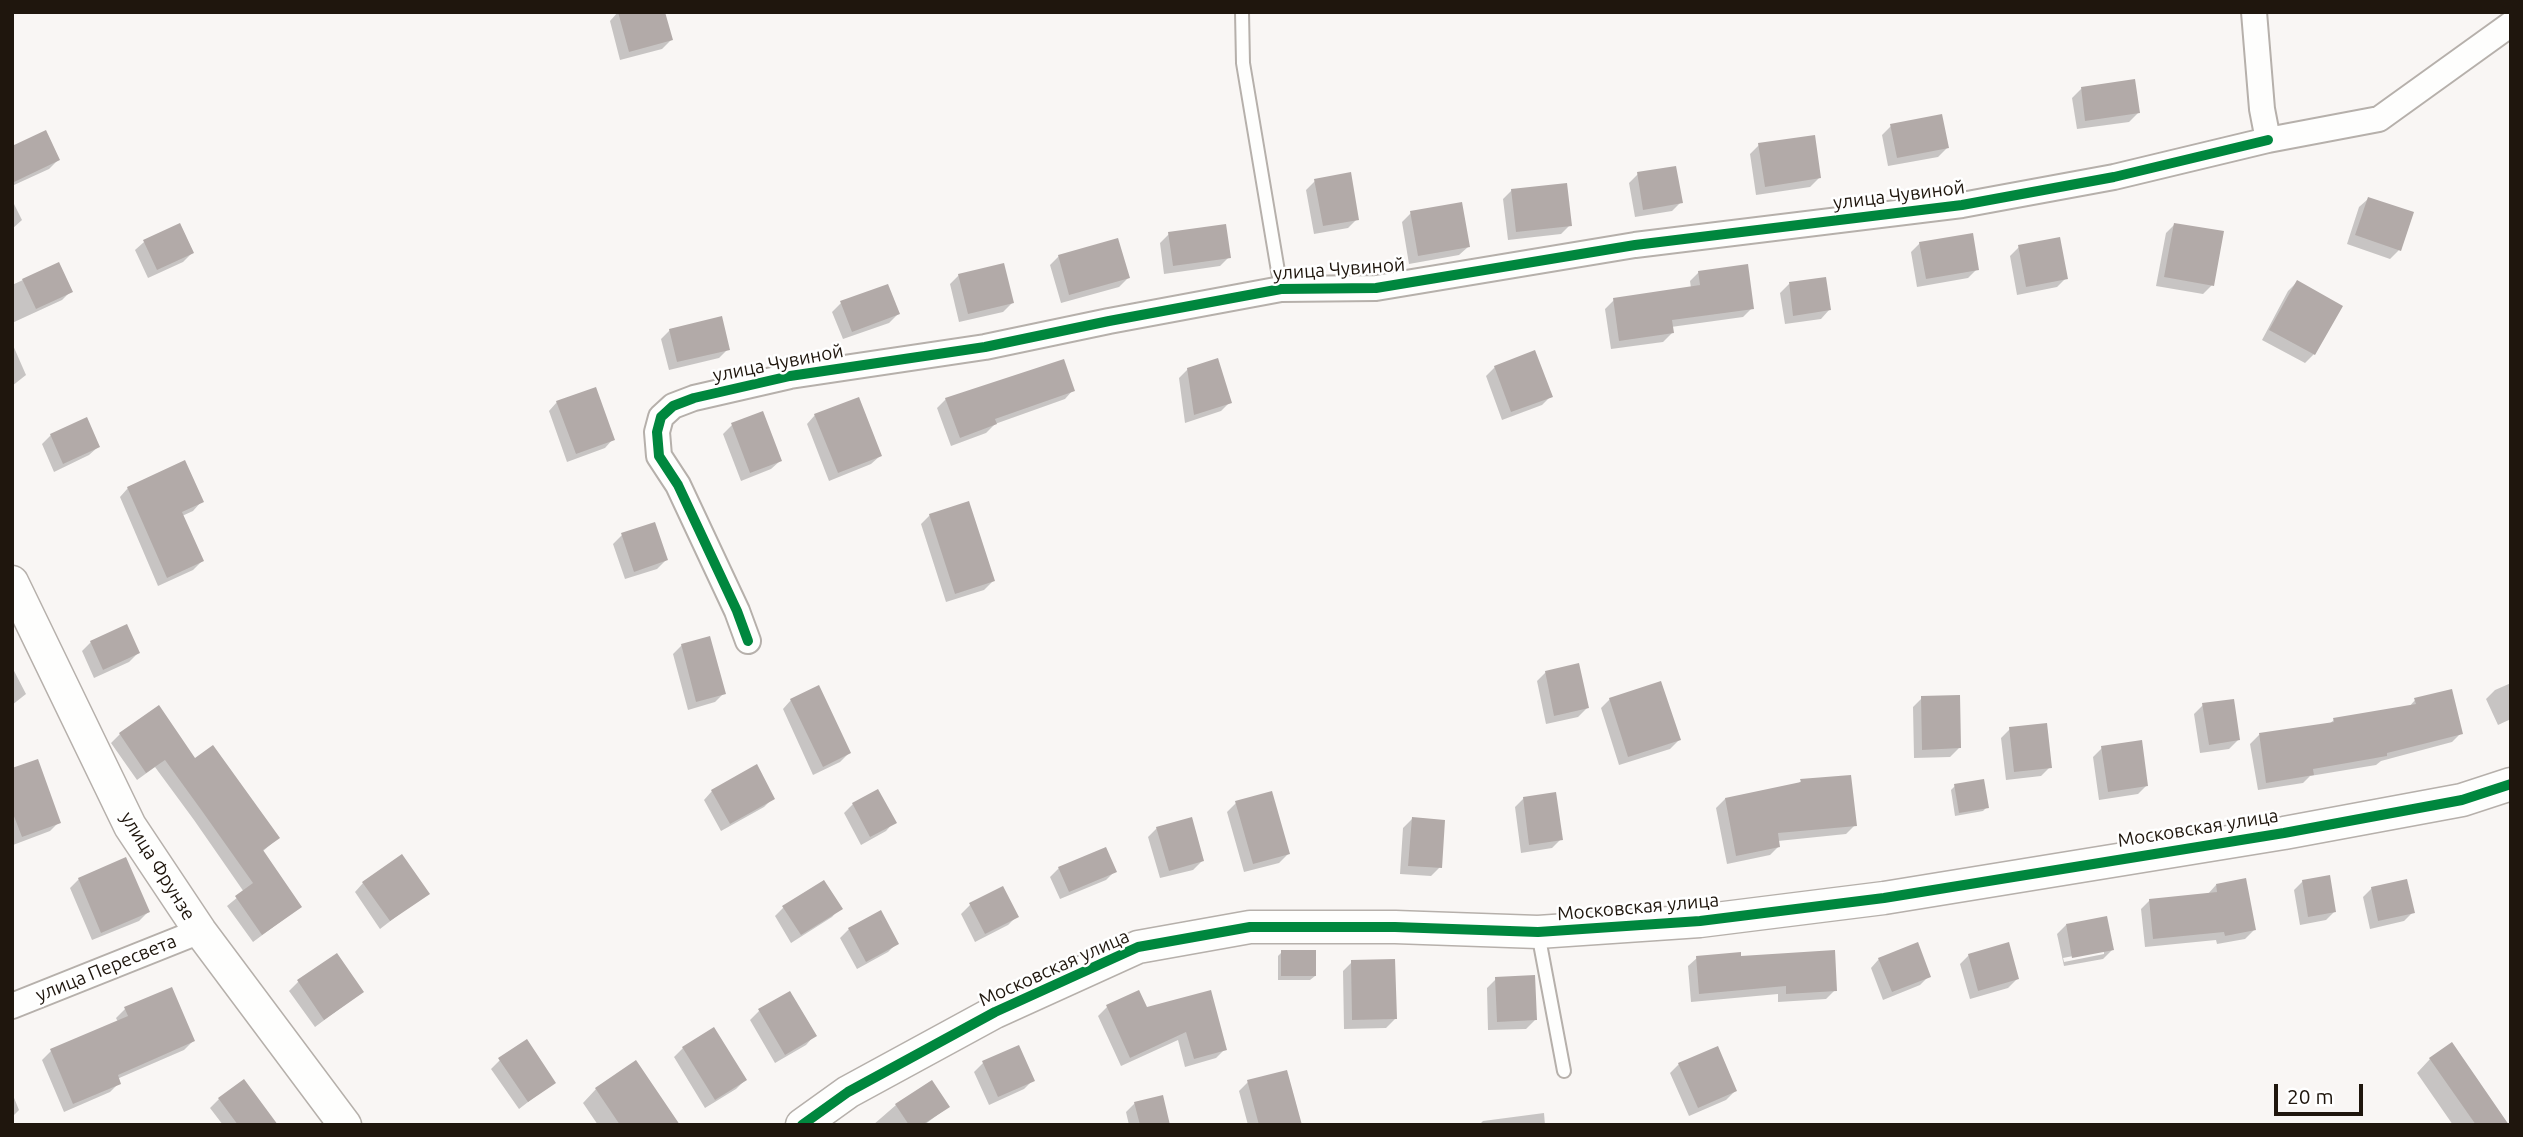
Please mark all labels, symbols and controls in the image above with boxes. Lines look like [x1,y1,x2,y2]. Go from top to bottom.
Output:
street label: улица Чувиной [1832,176,1966,214]
street label: улица Чувиной [1272,253,1406,285]
street label: улица Чувиной [711,339,845,387]
street label: Московская улица [2116,804,2280,852]
street label: улица Фрунзе [116,808,200,924]
street label: Московская улица [1556,889,1720,925]
street label: Московская улица [975,925,1133,1011]
street label: улица Пересвета [32,929,180,1007]
scale bar [2278,1070,2367,1114]
text: 20 m [2287,1084,2334,1108]

